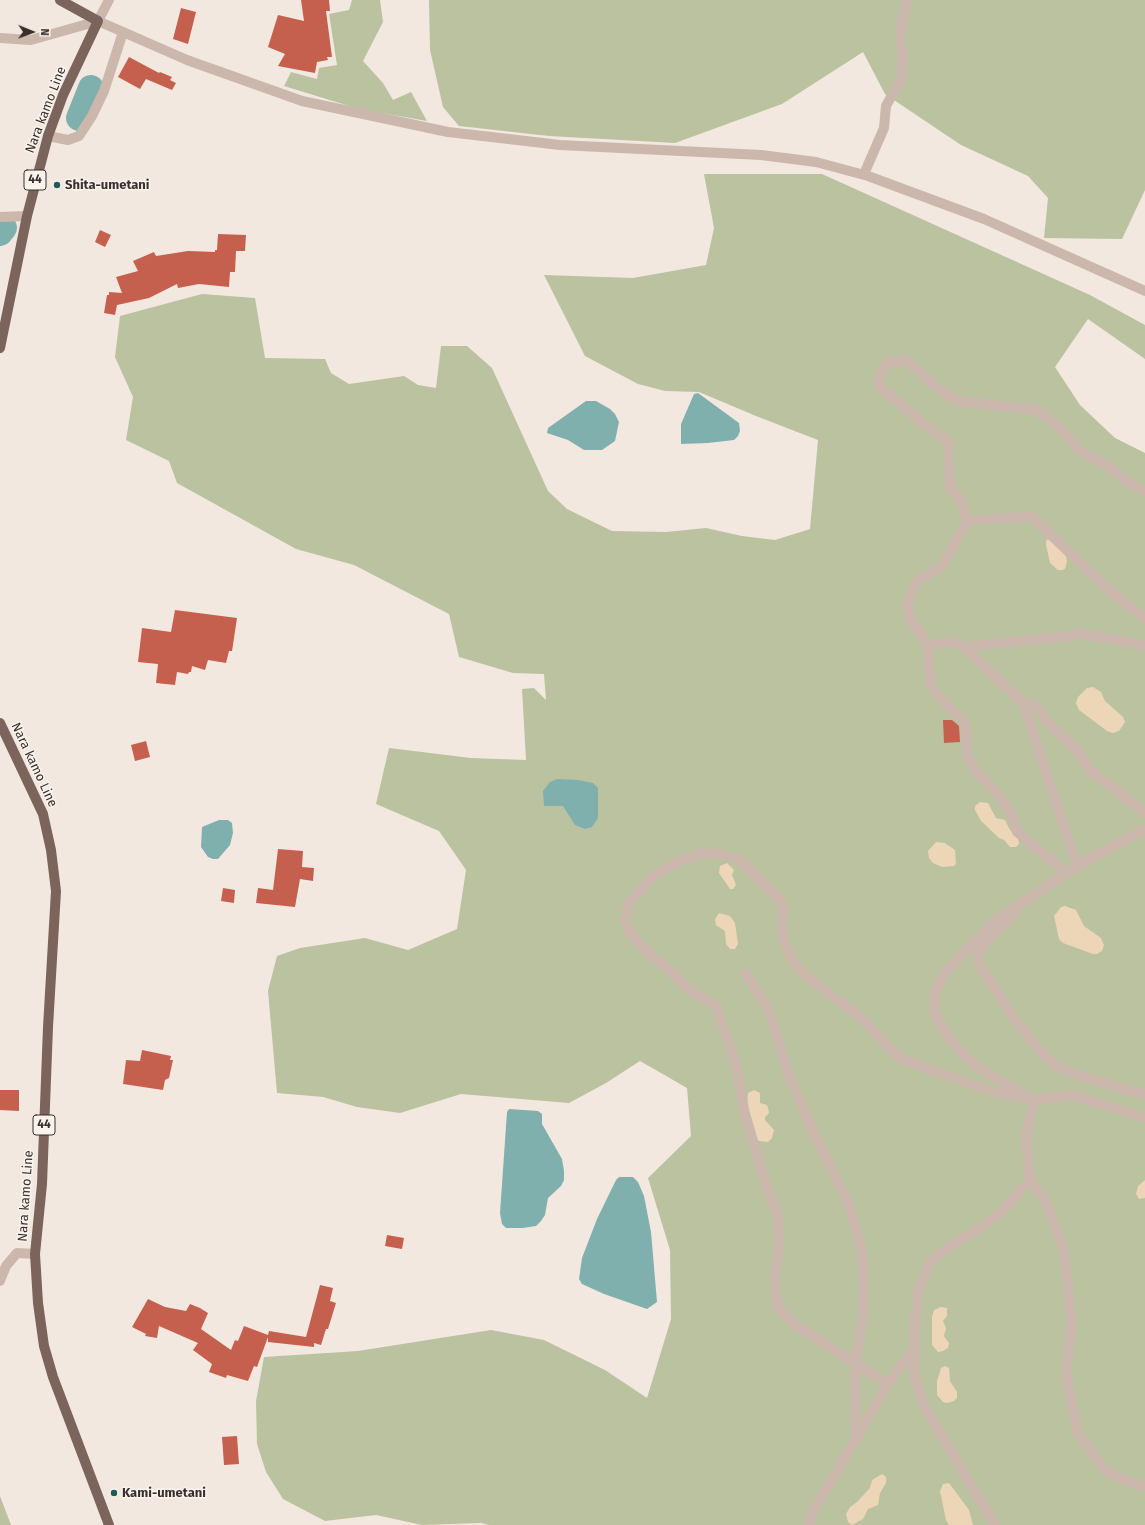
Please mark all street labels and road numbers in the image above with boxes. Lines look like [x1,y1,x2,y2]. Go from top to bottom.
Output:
street label: Nara kamo Line [22,64,70,156]
road number: 44 [24,170,46,190]
street label: Nara kamo Line [8,720,60,810]
road number: 44 [33,1115,55,1135]
street label: Nara kamo Line [15,1150,37,1242]

